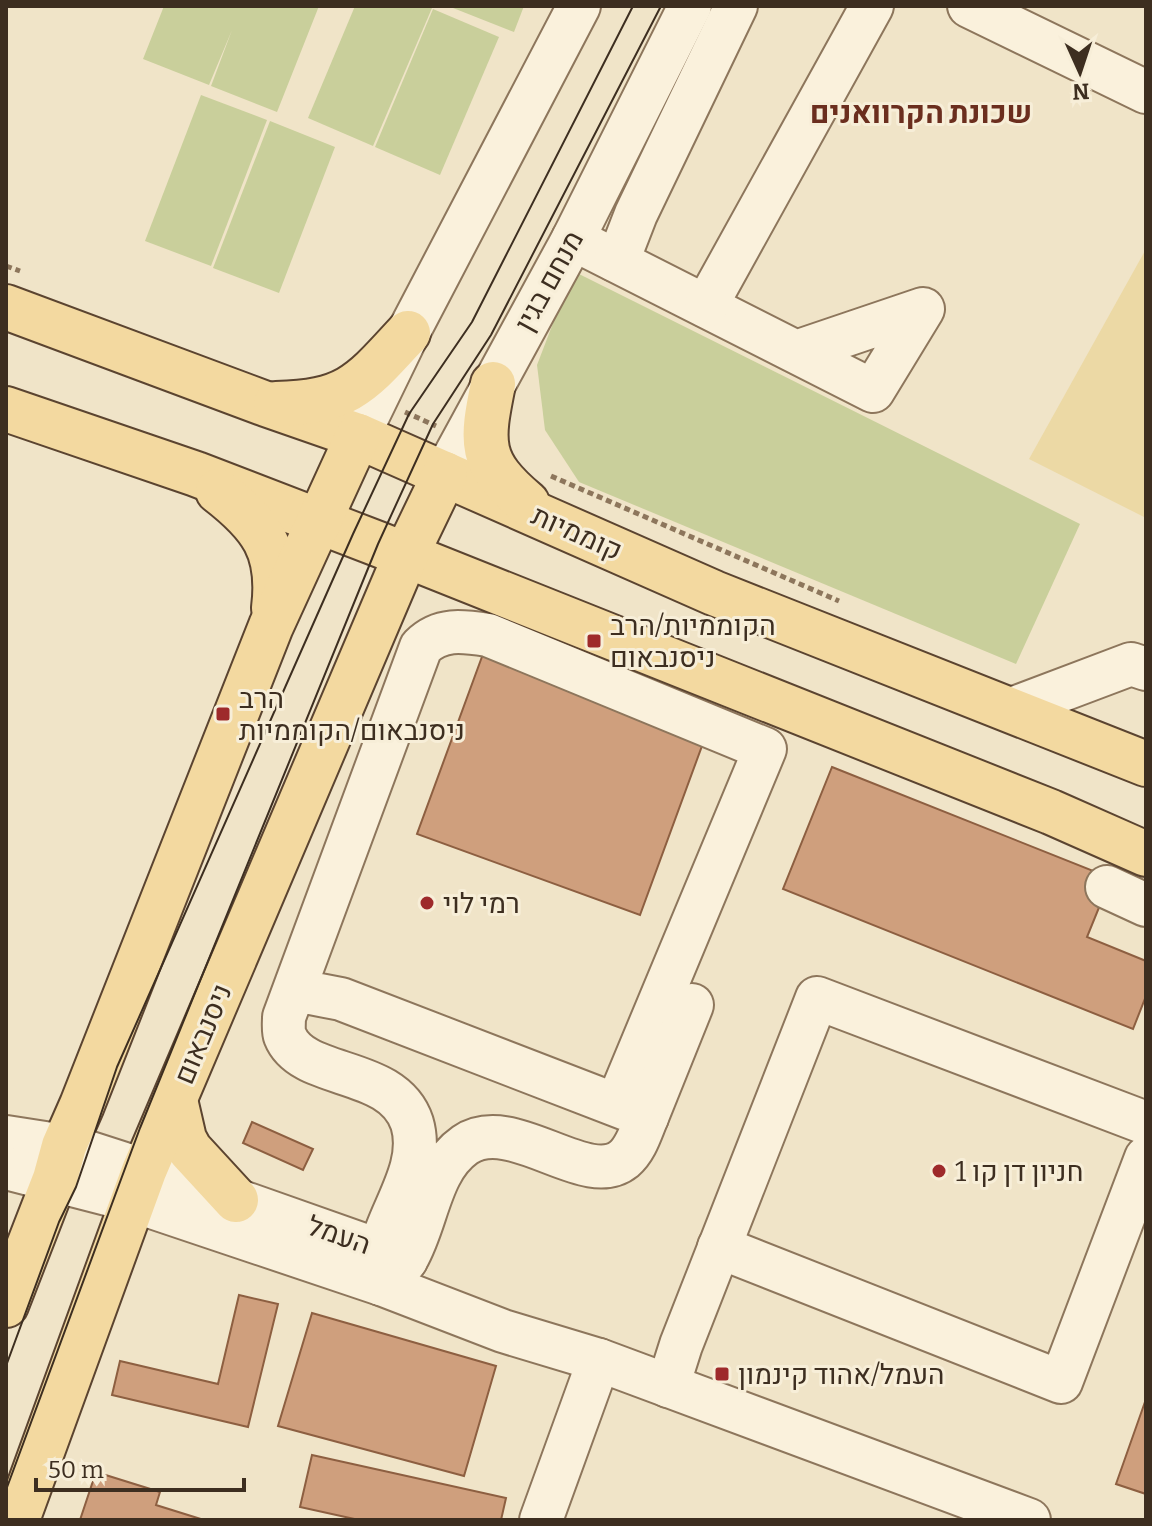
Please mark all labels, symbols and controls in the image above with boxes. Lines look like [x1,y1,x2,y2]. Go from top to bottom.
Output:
north arrow [1040,32,1120,112]
text: N [1072,78,1090,105]
district label: שכונת הקרוואנים [810,95,1032,131]
street label: מנחם בגין [508,225,590,337]
street label: קוממיות [527,499,627,567]
place label: הקוממיות/הרב ניסנבאום [610,609,776,674]
marker: הקוממיות/הרב ניסנבאום [585,632,603,650]
place label: הרב ניסנבאום/הקוממיות [239,682,465,747]
marker: הרב ניסנבאום/הקוממיות [214,705,232,723]
place label: רמי לוי [443,887,520,920]
marker: רמי לוי [418,894,436,912]
street label: ניסנבאום [167,979,239,1089]
place label: חניון דן קו 1 [955,1155,1083,1188]
marker: חניון דן קו 1 [930,1162,948,1180]
street label: העמל [303,1209,375,1261]
place label: העמל/אהוד קינמון [738,1358,945,1391]
marker: העמל/אהוד קינמון [713,1365,731,1383]
scale bar [36,1442,244,1492]
text: 50 m [48,1456,104,1484]

